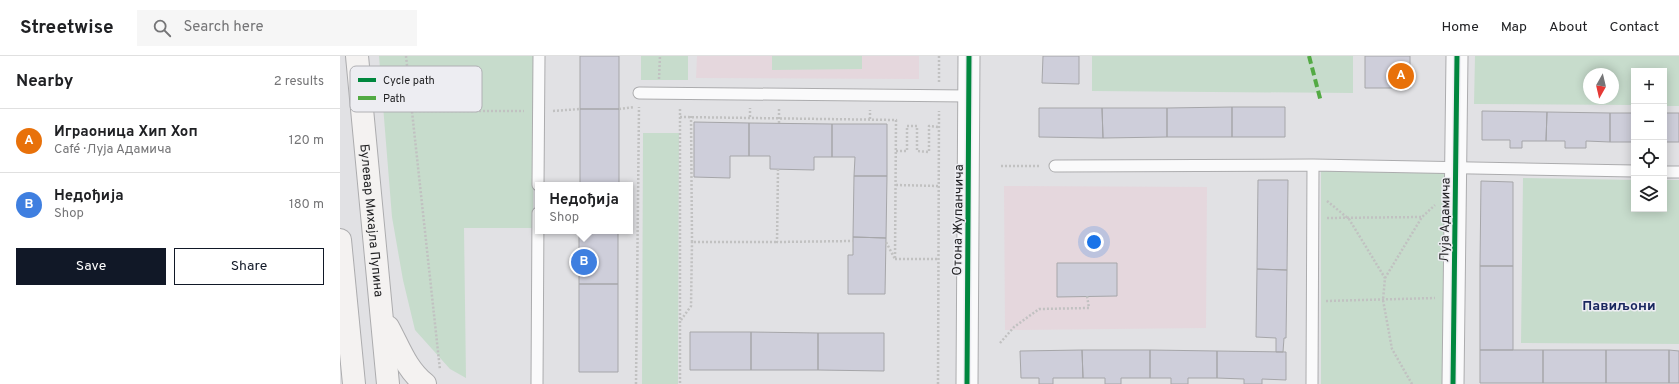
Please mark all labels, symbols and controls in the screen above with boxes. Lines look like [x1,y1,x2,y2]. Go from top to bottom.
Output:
search box [137,10,417,46]
text: Streetwise [20,16,113,40]
icon: search [151,17,173,39]
text: Search here [183,18,264,37]
text: Home [1442,19,1479,36]
text: Map [1501,19,1527,36]
text: About [1549,19,1588,36]
text: Contact [1610,19,1659,36]
pin: A [1388,61,1414,91]
legend [350,66,482,112]
north arrow [1583,68,1619,104]
map controls [1631,68,1667,212]
button: + [1631,68,1667,104]
text: Nearby [16,71,73,93]
text: 2 results [274,74,324,90]
text: Cycle path [383,74,435,88]
text: Path [383,92,405,106]
button: − [1631,104,1667,140]
text: Играоница Хип Хоп [54,123,198,142]
text: A [24,133,34,149]
text: 120 m [289,133,324,149]
button: locate [1631,140,1667,176]
text: Café · Луја Адамича [54,142,171,158]
street label: Булевар Михајла Пупина [355,143,386,298]
street label: Отона Жупанчича [950,164,968,276]
button: layers [1631,176,1667,212]
street label: Луја Адамича [1437,177,1455,263]
popup [535,182,633,234]
text: Недођија [54,187,123,206]
text: Недођија [549,191,619,210]
text: B [25,197,33,213]
text: 180 m [289,197,324,213]
text: Shop [54,206,84,222]
text: Shop [549,210,579,226]
your location [1084,232,1104,252]
pin: B [571,247,597,277]
button: Save [16,248,166,285]
button: Share [174,248,324,285]
district label: Павиљони [1582,298,1656,315]

